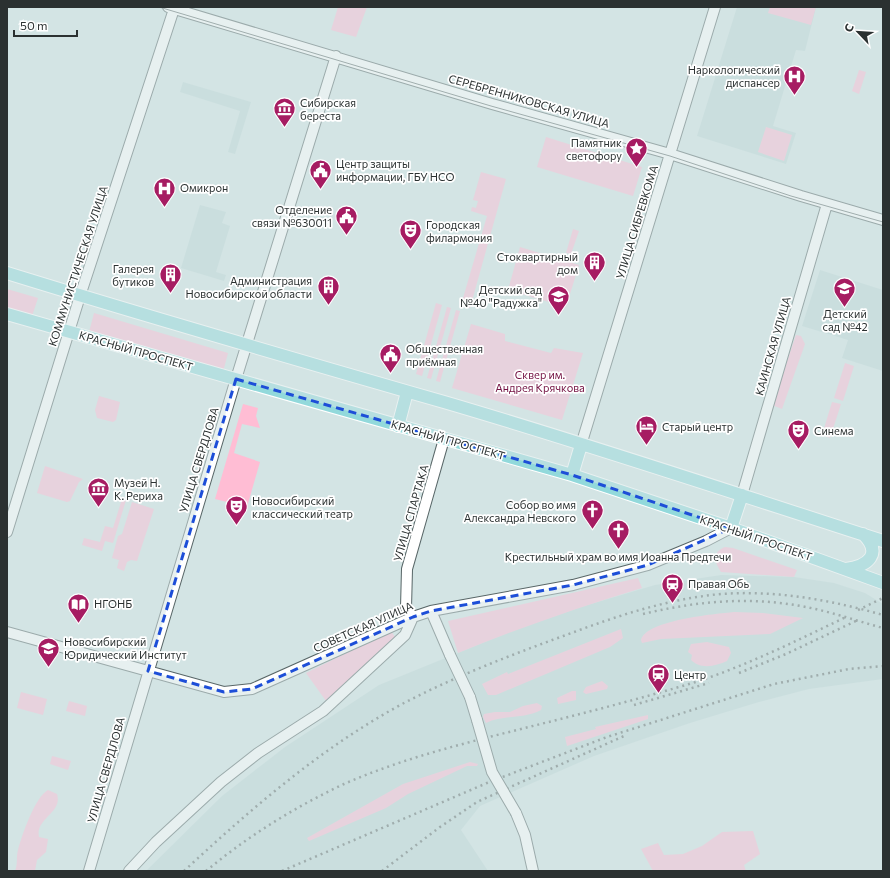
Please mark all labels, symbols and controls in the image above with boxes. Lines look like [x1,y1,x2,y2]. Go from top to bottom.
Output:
scale bar [14,12,77,38]
north arrow [838,12,878,52]
text: 50 m [20,18,48,32]
text: С [841,21,856,34]
place label: Наркологический диспансер [688,63,780,89]
hospital icon: Наркологический диспансер [782,63,808,96]
street label: СЕРЕБРЕННИКОВСКАЯ УЛИЦА [447,71,611,130]
museum icon: Сибирская береста [271,96,297,129]
place label: Сибирская береста [300,96,356,122]
place label: Памятник светофору [566,136,622,162]
place icon: Памятник светофору [624,136,650,169]
public building icon: Центр защиты информации, ГБУ НСО [308,157,334,190]
place label: Центр защиты информации, ГБУ НСО [336,157,455,183]
street label: УЛИЦА СИБРЕВКОМА [613,163,660,280]
hospital icon: Омикрон [152,175,178,208]
place label: Омикрон [180,181,228,194]
street label: КОММУНИСТИЧЕСКАЯ УЛИЦА [45,184,110,348]
place label: Отделение связи №630011 [252,203,332,229]
public building icon: Отделение связи №630011 [334,203,360,236]
theatre icon: Городская филармония [398,218,424,251]
place label: Городская филармония [426,218,492,244]
place label: Стоквартирный дом [497,250,578,276]
building icon: Стоквартирный дом [581,250,607,283]
place label: Галерея бутиков [112,262,154,288]
building icon: Галерея бутиков [157,262,183,295]
place label: Администрация Новосибирской области [185,274,312,300]
building icon: Администрация Новосибирской области [315,274,341,307]
school or university icon: Детский сад №42 [832,275,858,308]
place label: Детский сад №40 "Радужка" [460,283,543,309]
school or university icon: Детский сад №40 "Радужка" [545,283,571,316]
street label: КАИНСКАЯ УЛИЦА [752,294,793,397]
place label: Детский сад №42 [822,307,868,333]
street label: КРАСНЫЙ ПРОСПЕКТ [78,327,195,373]
public building icon: Общественная приёмная [378,342,404,375]
place label: Общественная приёмная [406,342,483,368]
park label: Сквер им. Андрея Крячкова [495,368,585,394]
street label: УЛИЦА СВЕРДЛОВА [176,405,221,514]
hotel icon: Старый центр [634,414,660,447]
street label: КРАСНЫЙ ПРОСПЕКТ [390,416,507,462]
theatre icon: Синема [785,418,811,451]
place label: Старый центр [662,420,733,433]
place label: Синема [814,424,853,437]
street label: УЛИЦА СПАРТАКА [390,463,431,563]
museum icon: Музей Н. К. Рериха [85,476,111,509]
place label: Музей Н. К. Рериха [114,476,163,502]
theatre icon: Новосибирский классический театр [224,494,250,527]
place label: Новосибирский классический театр [252,494,353,520]
place label: Собор во имя Александра Невского [464,498,576,524]
church icon: Собор во имя Александра Невского [579,498,605,531]
street label: КРАСНЫЙ ПРОСПЕКТ [698,511,814,563]
church icon: Крестильный храм во имя Иоанна Предтечи [605,518,631,551]
place label: Крестильный храм во имя Иоанна Предтечи [505,550,731,563]
station icon: Правая Обь [660,571,686,604]
place label: Правая Обь [688,577,749,590]
library icon: НГОНБ [66,591,92,624]
place label: НГОНБ [94,597,132,610]
street label: СОВЕТСКАЯ УЛИЦА [311,599,415,654]
school or university icon: Новосибирский Юридический Институт [36,635,62,668]
place label: Новосибирский Юридический Институт [64,635,187,661]
station icon: Центр [646,662,672,695]
place label: Центр [674,668,706,681]
street label: УЛИЦА СВЕРДЛОВА [84,715,127,824]

